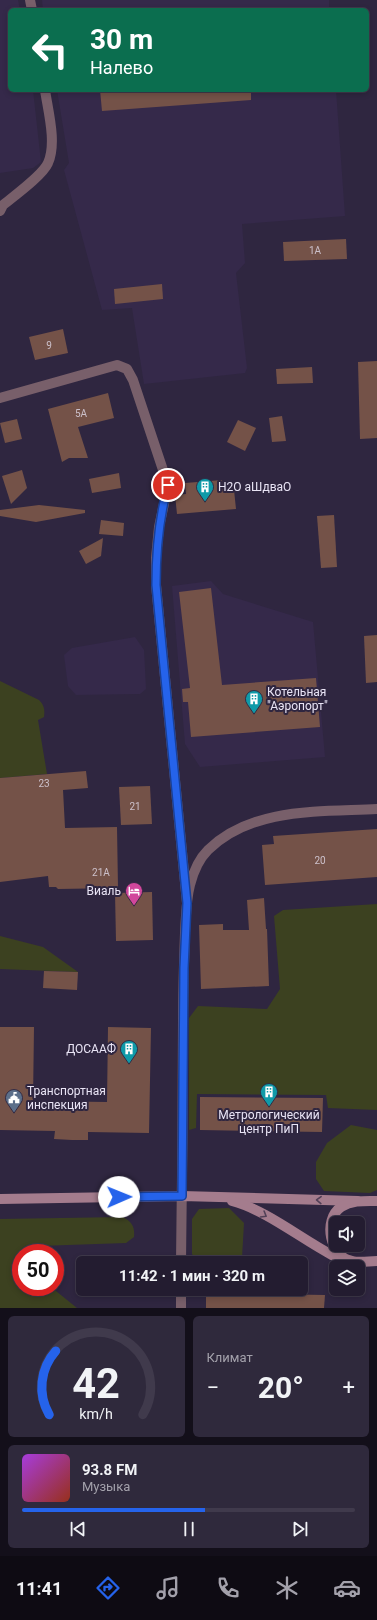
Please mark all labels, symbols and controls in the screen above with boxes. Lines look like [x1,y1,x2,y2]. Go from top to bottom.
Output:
text: 30 m [90,23,153,56]
icon: left [24,24,76,76]
text: Налево [90,57,153,78]
house number: 1А [309,245,322,256]
house number: 9 [46,340,52,351]
house number: 5А [75,408,88,419]
pin [151,468,185,502]
icon: arrive [157,474,179,496]
building icon: H2O аШдваО [195,477,215,502]
place label: H2O аШдваО [218,480,291,494]
place label: Котельная "Аэропорт" [267,685,328,713]
building icon: Котельная "Аэропорт" [244,689,264,714]
house number: 23 [38,778,50,789]
house number: 21 [129,801,141,812]
house number: 20 [314,855,326,866]
house number: 21А [92,867,110,878]
hotel icon: Виаль [124,881,144,906]
place label: Виаль [87,884,121,898]
building icon: ДОСААФ [119,1039,139,1064]
place label: ДОСААФ [66,1042,116,1056]
building icon: Метрологический центр ПиП [259,1082,279,1107]
place label: Транспортная инспекция [27,1084,106,1112]
public building icon: Транспортная инспекция [4,1088,24,1113]
place label: Метрологический центр ПиП [218,1108,320,1136]
position arrow [98,1176,140,1218]
one-way arrow [316,1196,322,1204]
one-way arrow [260,1210,267,1217]
map controls [329,1216,365,1296]
button: sound [329,1216,365,1252]
speed limit sign: 50 [12,1244,64,1296]
button: layers [329,1260,365,1296]
text: 11:42 · 1 мин · 320 m [119,1267,265,1285]
text: Климат [207,1350,253,1365]
text: 42 [72,1358,120,1407]
text: 20° [258,1370,304,1405]
text: − [207,1375,219,1400]
text: + [343,1375,355,1400]
text: km/h [79,1405,113,1421]
text: 93.8 FM [82,1461,137,1479]
text: Музыка [82,1479,130,1494]
icon: previous [67,1518,89,1540]
icon: pause [178,1518,200,1540]
icon: next [289,1518,311,1540]
icon: directions [94,1574,122,1602]
icon: music [154,1574,182,1602]
icon: phone [214,1574,242,1602]
icon: climate [273,1574,301,1602]
icon: car [333,1574,361,1602]
text: 11:41 [16,1578,62,1599]

